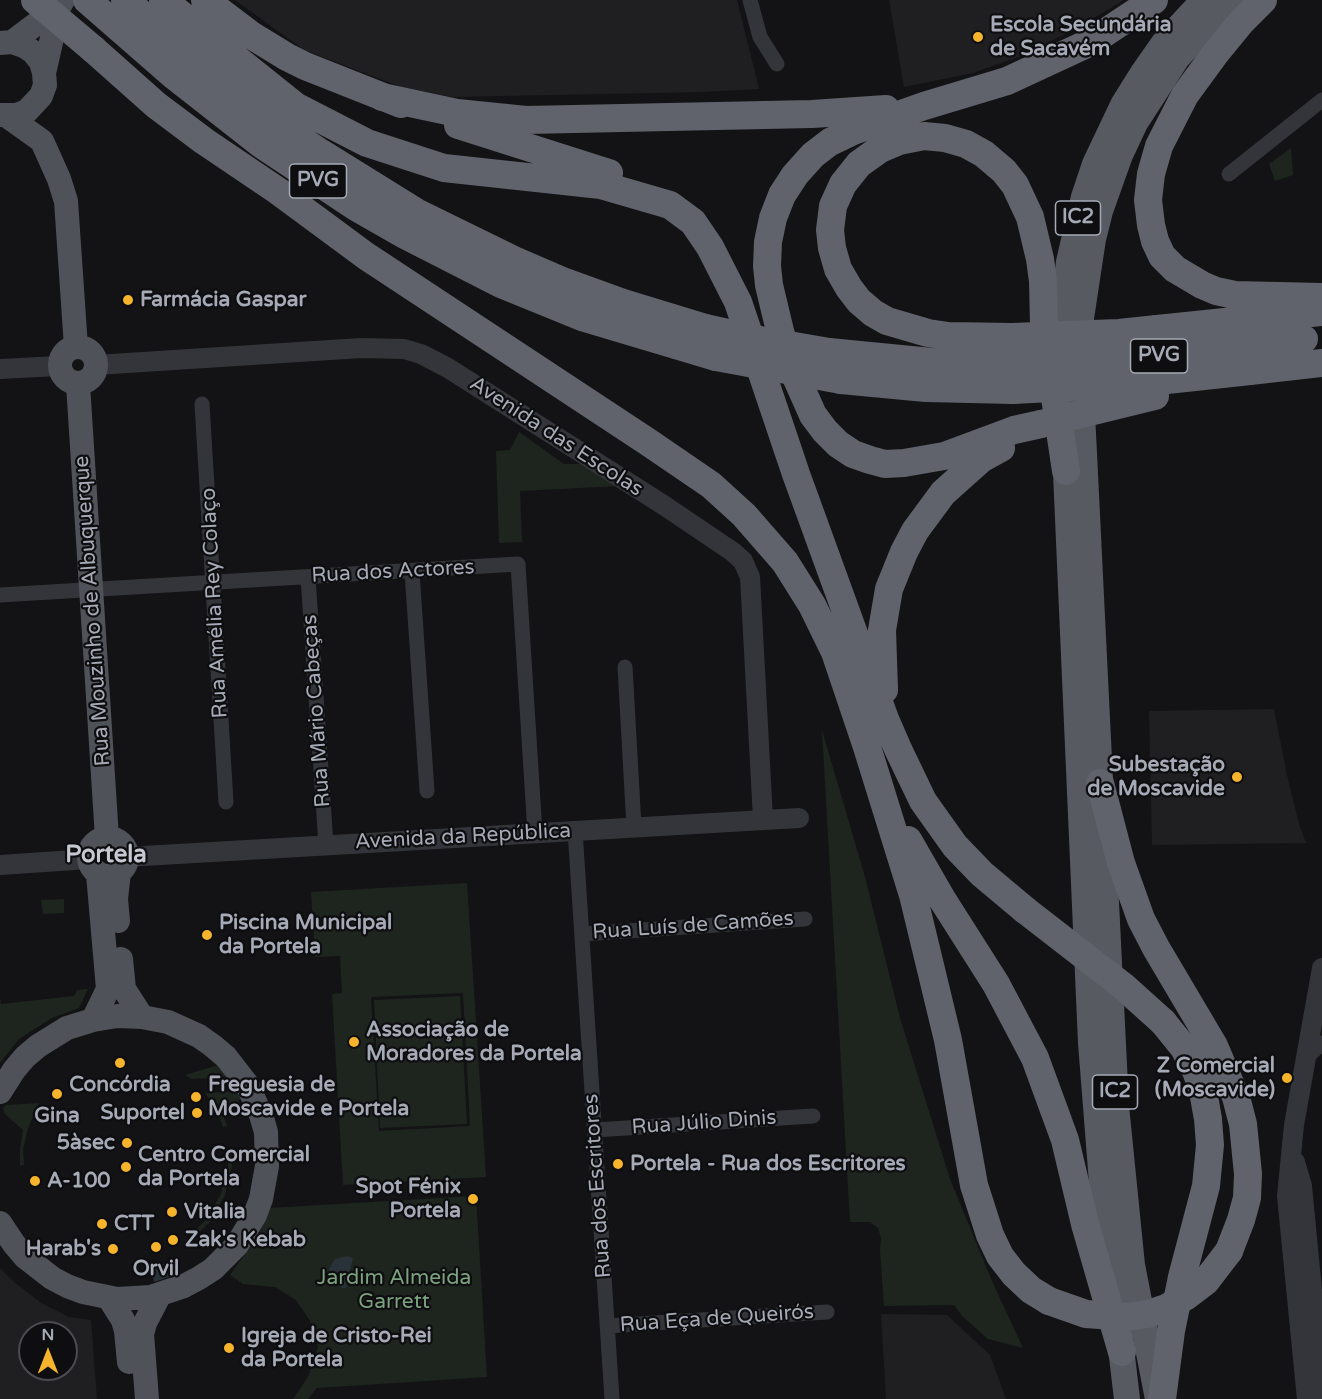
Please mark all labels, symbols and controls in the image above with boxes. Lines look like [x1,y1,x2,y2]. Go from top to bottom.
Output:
place label: Escola Secundária de Sacavém [990,12,1171,62]
marker: Escola Secundária de Sacavém [971,30,985,44]
road number: PVG [290,164,346,198]
road number: IC2 [1056,201,1100,235]
place label: Farmácia Gaspar [140,287,307,313]
marker: Farmácia Gaspar [121,293,135,307]
road number: PVG [1130,339,1188,373]
street label: Avenida das Escolas [465,372,647,502]
street label: Rua Mouzinho de Albuquerque [70,455,116,767]
street label: Rua Amélia Rey Colaço [196,487,234,719]
street label: Rua dos Actores [311,555,475,589]
street label: Rua Mário Cabeças [298,614,336,808]
place label: Subestação de Moscavide [1087,752,1225,802]
marker: Subestação de Moscavide [1230,770,1244,784]
street label: Avenida da República [354,819,572,855]
district label: Portela [65,842,147,870]
street label: Rua Luís de Camões [592,906,794,946]
place label: Piscina Municipal da Portela [219,910,392,960]
marker: Piscina Municipal da Portela [200,928,214,942]
place label: Associação de Moradores da Portela [366,1017,582,1067]
marker: Associação de Moradores da Portela [347,1035,361,1049]
place label: Z Comercial (Moscavide) [1155,1053,1275,1103]
marker: Concórdia [113,1056,127,1070]
marker: Z Comercial (Moscavide) [1280,1071,1294,1085]
place label: Concórdia [69,1072,171,1098]
place label: Freguesia de Moscavide e Portela [208,1072,409,1122]
road number: IC2 [1092,1075,1138,1109]
marker: Gina [50,1087,64,1101]
marker: Freguesia de Moscavide e Portela [189,1090,203,1104]
street label: Rua dos Escritores [579,1093,617,1279]
place label: Suportel [100,1100,185,1126]
place label: Gina [34,1103,80,1129]
street label: Rua Júlio Dinis [631,1105,777,1141]
marker: Suportel [190,1106,204,1120]
place label: 5àsec [57,1130,115,1156]
marker: 5àsec [120,1136,134,1150]
place label: Centro Comercial da Portela [138,1142,310,1192]
place label: Portela - Rua dos Escritores [630,1151,906,1177]
marker: Portela - Rua dos Escritores [611,1157,625,1171]
marker: Centro Comercial da Portela [119,1160,133,1174]
place label: A-100 [47,1168,111,1194]
marker: A-100 [28,1174,42,1188]
place label: Spot Fénix Portela [356,1174,461,1224]
marker: Spot Fénix Portela [466,1192,480,1206]
place label: Vitalia [184,1199,246,1225]
marker: Vitalia [165,1205,179,1219]
place label: CTT [114,1211,154,1237]
marker: CTT [95,1217,109,1231]
place label: Zak's Kebab [185,1227,306,1253]
marker: Zak's Kebab [166,1233,180,1247]
place label: Harab's [26,1236,101,1262]
marker: Orvil [149,1240,163,1254]
marker: Harab's [106,1242,120,1256]
place label: Orvil [133,1256,179,1282]
park label: Jardim Almeida Garrett [317,1265,471,1315]
street label: Rua Eça de Queirós [619,1300,815,1338]
north arrow [18,1321,78,1381]
place label: Igreja de Cristo-Rei da Portela [241,1323,432,1373]
text: N [42,1325,54,1345]
marker: Igreja de Cristo-Rei da Portela [222,1341,236,1355]

